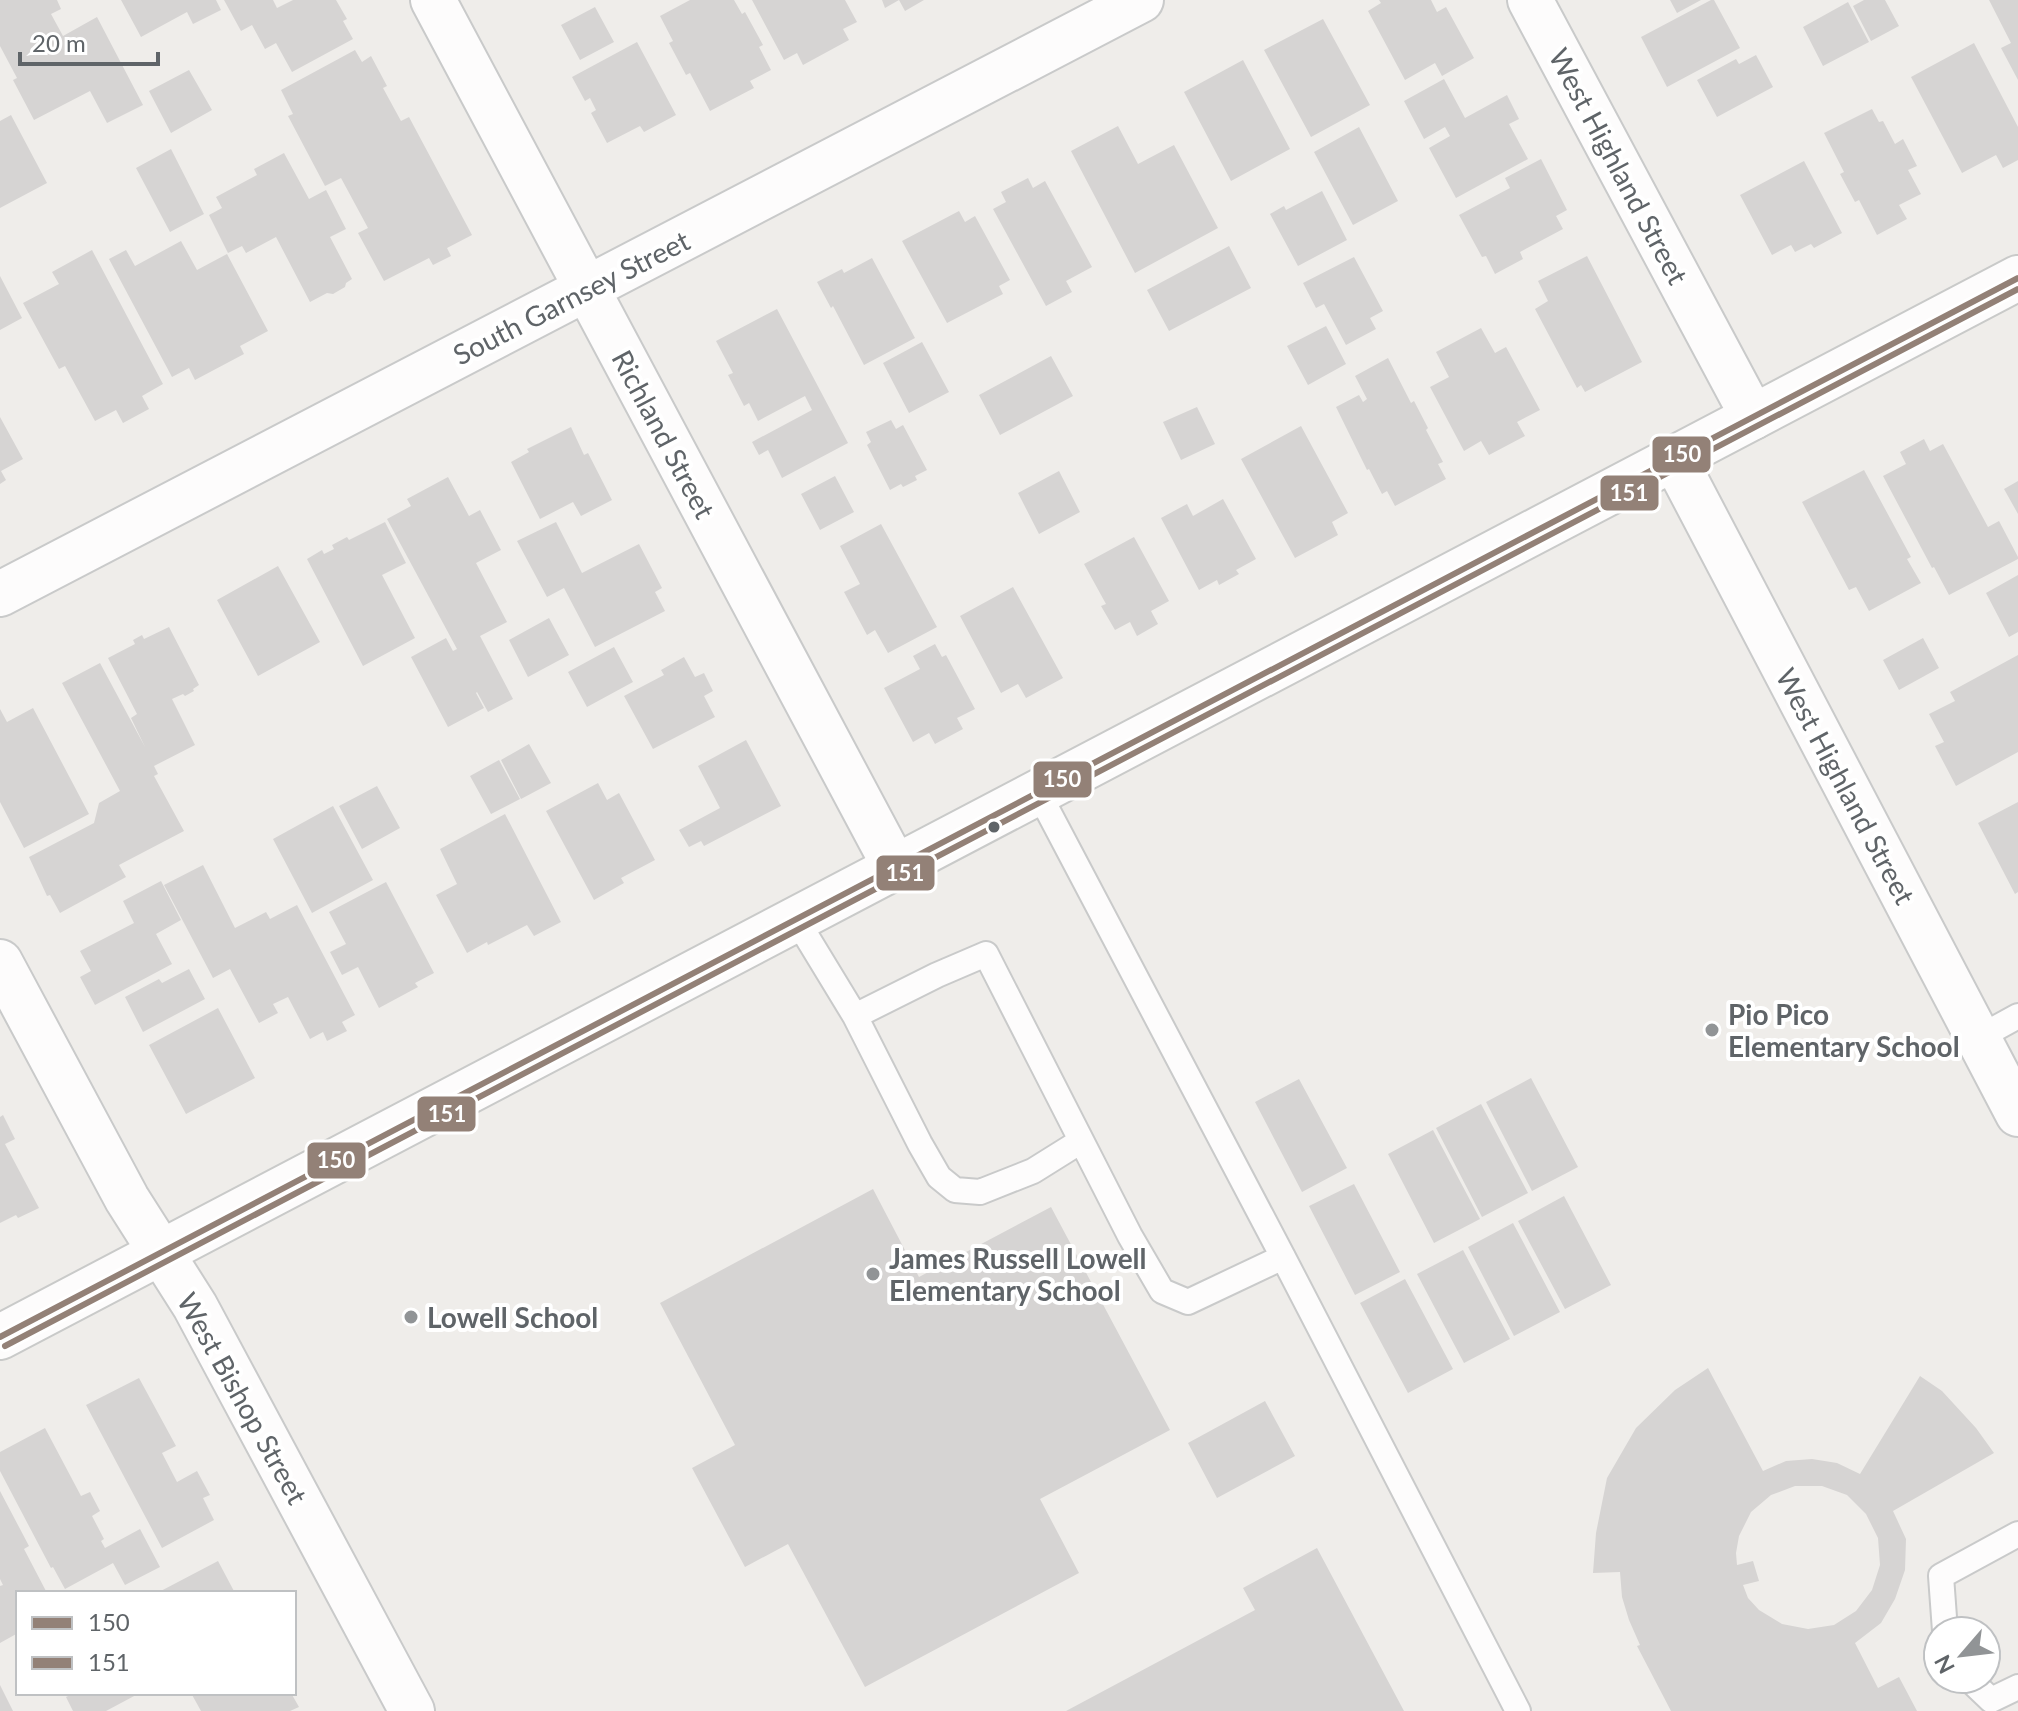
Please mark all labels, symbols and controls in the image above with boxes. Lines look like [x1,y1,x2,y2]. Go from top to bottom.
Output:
scale bar [20,16,158,66]
text: 20 m [32,28,86,57]
street label: West Highland Street [1542,42,1696,290]
street label: South Garnsey Street [447,223,695,371]
street label: Richland Street [605,344,723,524]
line badge: 150 [1651,435,1712,474]
text: 150 [1663,440,1701,467]
line badge: 151 [1599,474,1660,512]
text: 151 [1610,479,1648,506]
street label: West Highland Street [1769,662,1923,910]
line badge: 150 [1032,760,1093,799]
text: 150 [1043,765,1081,792]
unlabelled marker [986,819,1002,835]
line badge: 151 [875,854,936,892]
text: 151 [886,859,924,886]
place label: Pio Pico Elementary School [1728,997,1960,1063]
marker: Pio Pico Elementary School [1703,1021,1721,1039]
line badge: 151 [416,1095,477,1133]
text: 151 [428,1100,466,1127]
line badge: 150 [306,1141,367,1180]
text: 150 [317,1146,355,1173]
place label: James Russell Lowell Elementary School [889,1241,1147,1307]
marker: James Russell Lowell Elementary School [864,1265,882,1283]
street label: West Bishop Street [171,1286,315,1510]
place label: Lowell School [427,1300,598,1334]
marker: Lowell School [402,1308,420,1326]
legend [16,1591,296,1695]
text: 150 [88,1607,130,1636]
north arrow [1922,1615,2002,1695]
text: 151 [88,1647,130,1676]
text: N [1928,1651,1960,1678]

